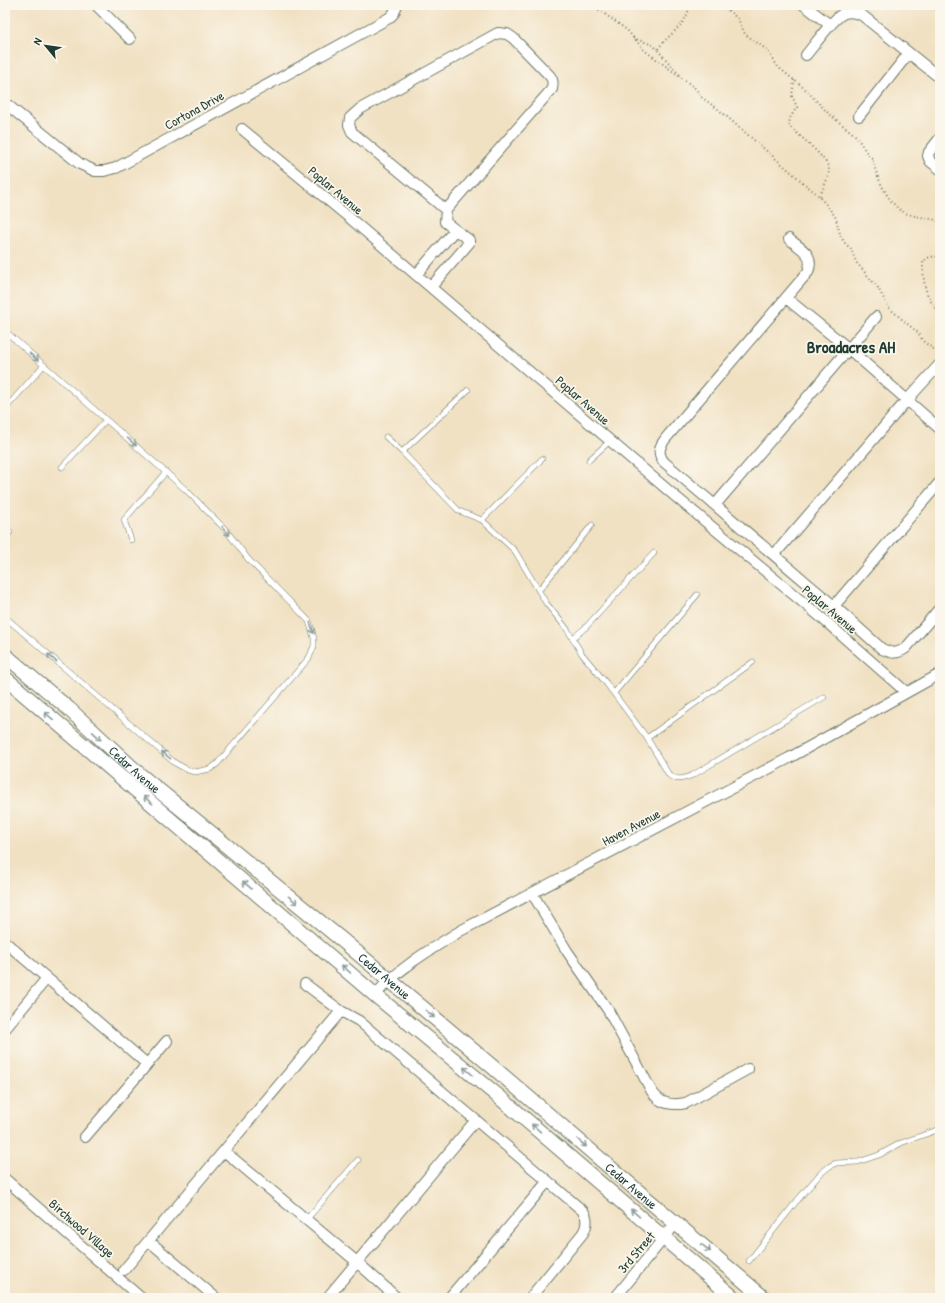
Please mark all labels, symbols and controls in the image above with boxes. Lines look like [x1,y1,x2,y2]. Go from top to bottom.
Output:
north arrow [26,26,66,66]
text: N [30,35,45,47]
street label: Cortona Drive [161,86,227,134]
street label: Poplar Avenue [305,162,367,218]
district label: Broadacres AH [807,335,895,358]
one-way arrow [29,352,40,361]
street label: Poplar Avenue [552,371,614,429]
one-way arrow [127,438,137,447]
one-way arrow [222,526,231,537]
street label: Poplar Avenue [799,581,861,637]
one-way arrow [308,622,316,634]
one-way arrow [47,653,58,662]
one-way arrow [44,711,55,720]
one-way arrow [92,731,102,740]
street label: Cedar Avenue [105,742,164,797]
one-way arrow [161,751,171,760]
one-way arrow [143,795,154,804]
street label: Haven Avenue [599,804,663,850]
one-way arrow [242,880,252,889]
one-way arrow [288,896,298,905]
street label: Cedar Avenue [354,948,415,1003]
one-way arrow [340,965,351,974]
one-way arrow [424,1009,435,1018]
one-way arrow [462,1066,473,1075]
one-way arrow [531,1124,541,1133]
one-way arrow [576,1139,587,1148]
street label: Cedar Avenue [601,1158,661,1213]
street label: Birchwood Village [45,1194,119,1262]
one-way arrow [629,1209,640,1218]
street label: 3rd Street [613,1227,659,1277]
one-way arrow [700,1244,711,1253]

